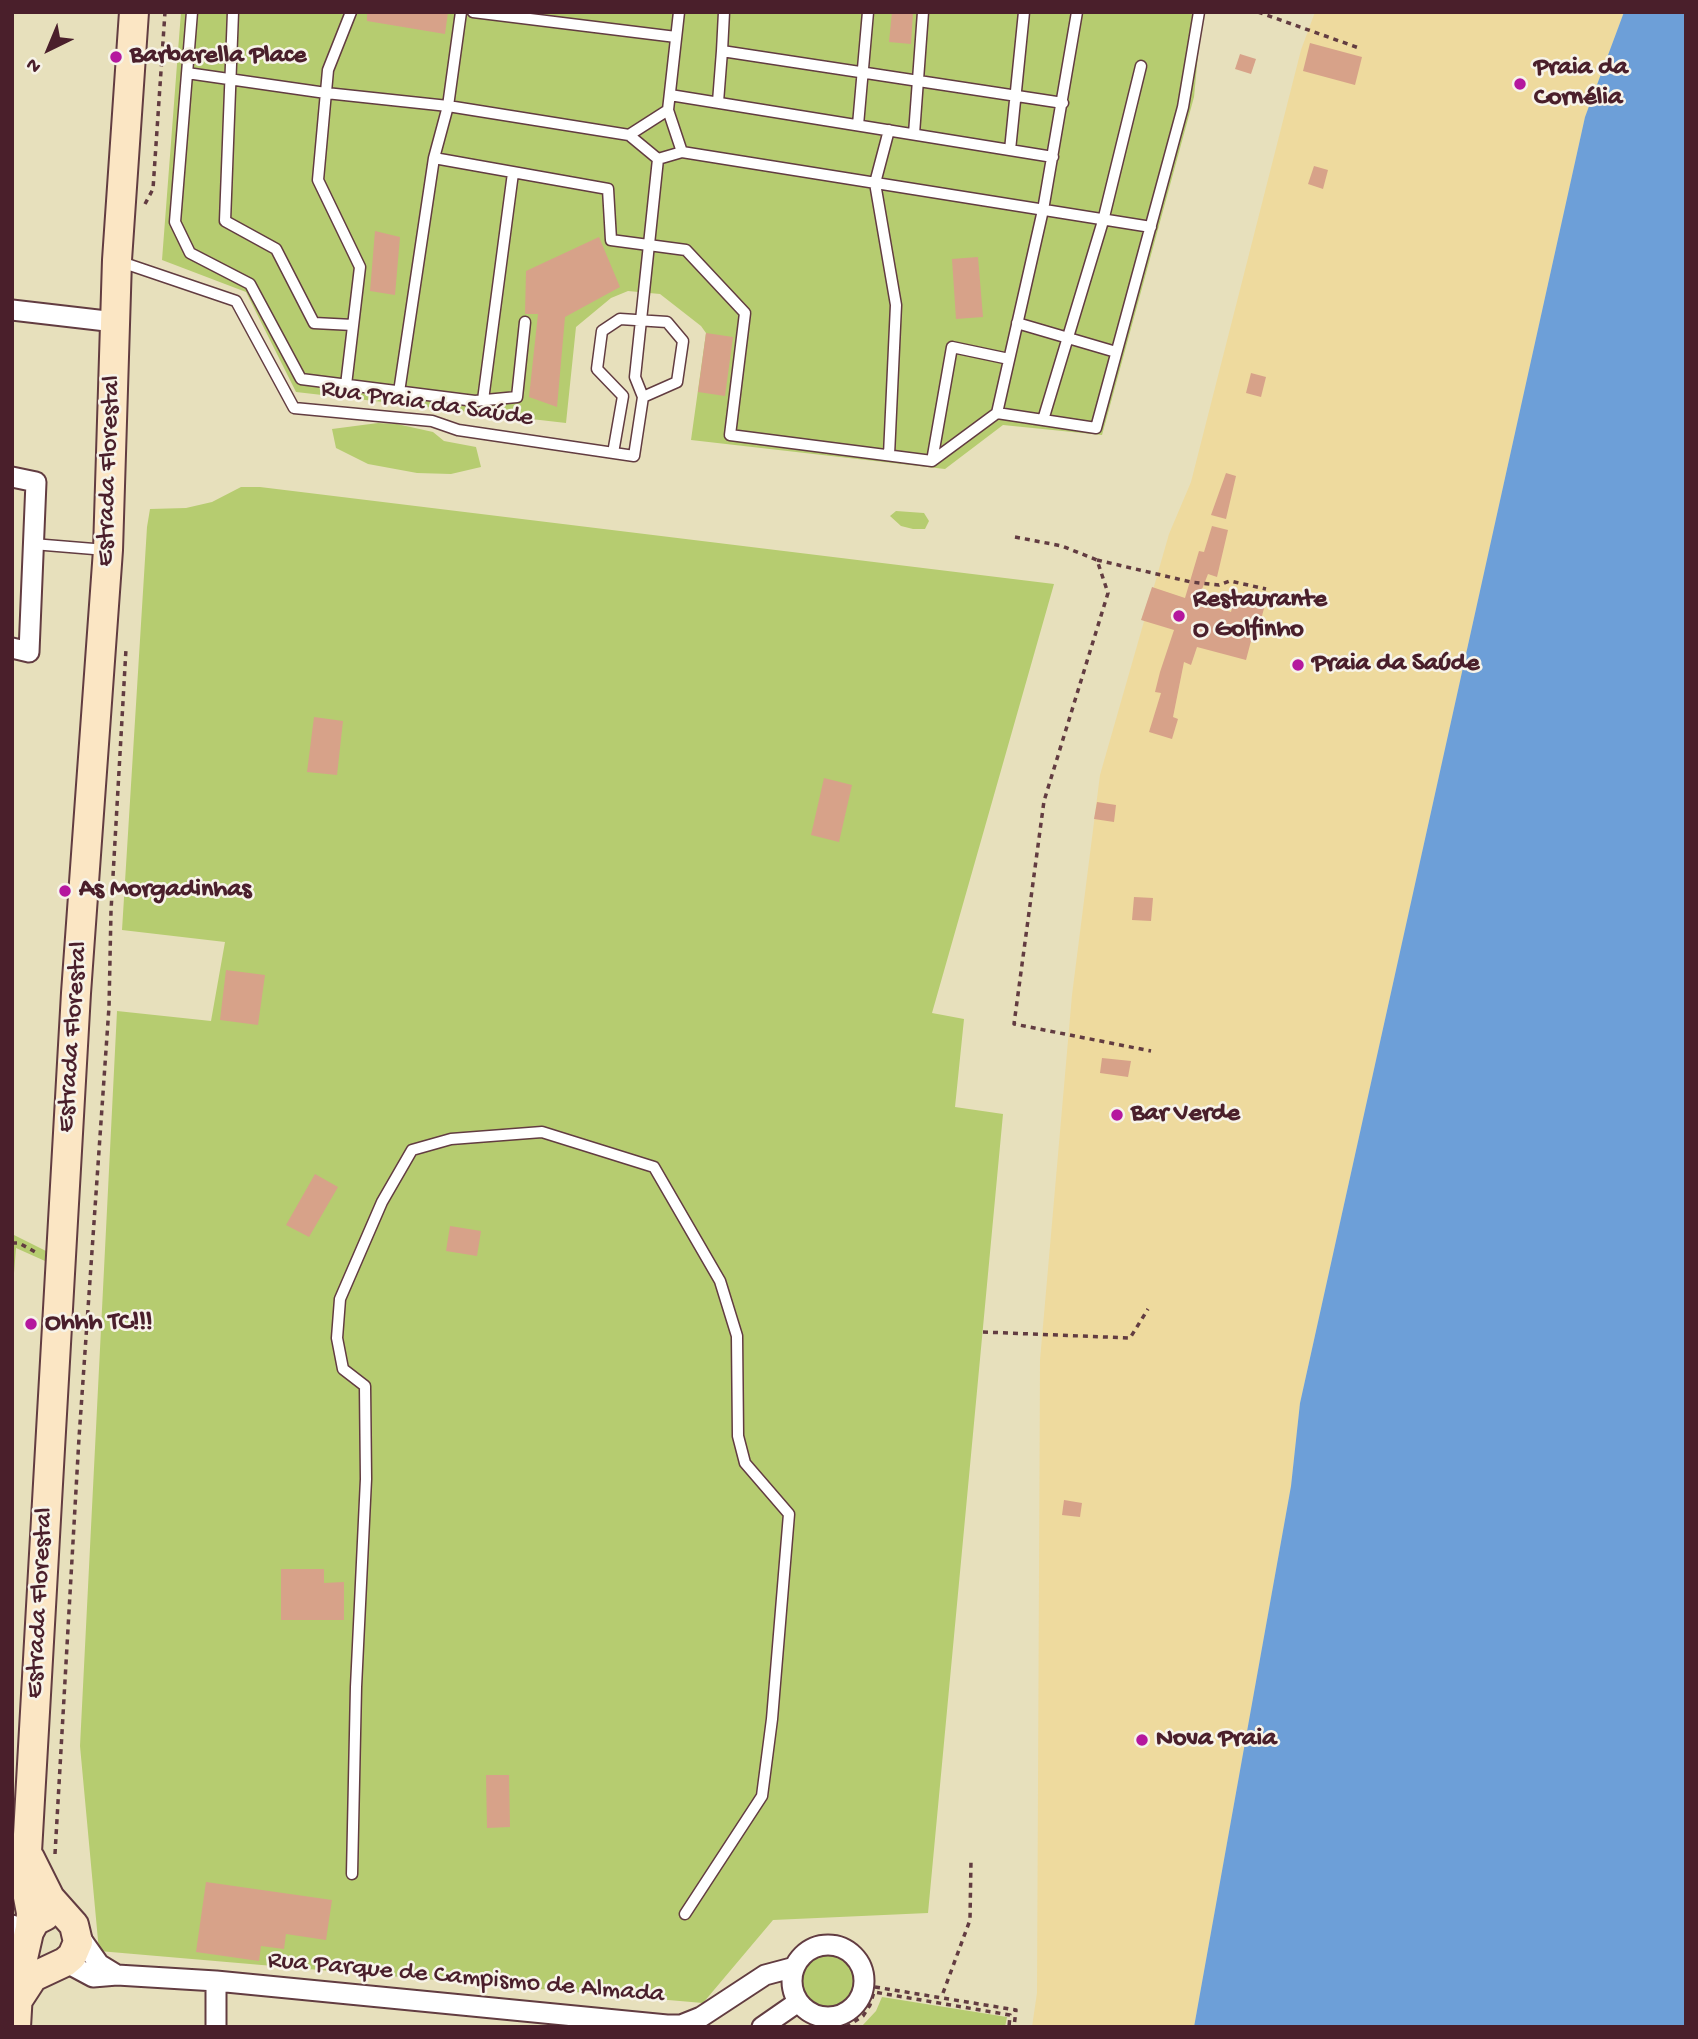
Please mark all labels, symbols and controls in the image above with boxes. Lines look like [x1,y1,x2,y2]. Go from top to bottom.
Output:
north arrow [14,14,84,84]
place label: Barbarella Place [130,41,307,73]
marker: Barbarella Place [108,49,124,65]
text: N [22,52,47,77]
place label: Praia da Cornélia [1534,53,1628,114]
marker: Praia da Cornélia [1512,76,1528,92]
street label: Estrada Florestal [91,375,129,567]
street label: Rua Praia da Saúde [319,375,535,435]
place label: Restaurante O Golfinho [1193,585,1327,646]
marker: Restaurante O Golfinho [1171,608,1187,624]
place label: Praia da Saúde [1312,649,1479,681]
marker: Praia da Saúde [1290,657,1306,673]
place label: As Morgadinhas [79,875,251,907]
marker: As Morgadinhas [57,883,73,899]
street label: Estrada Florestal [52,940,96,1134]
place label: Bar Verde [1131,1099,1240,1131]
marker: Bar Verde [1109,1107,1125,1123]
place label: Ohhh TC!!! [45,1308,153,1340]
marker: Ohhh TC!!! [23,1316,39,1332]
street label: Estrada Florestal [20,1507,62,1699]
place label: Nova Praia [1156,1724,1277,1756]
marker: Nova Praia [1134,1732,1150,1748]
street label: Rua Parque de Campismo de Almada [266,1946,666,2012]

